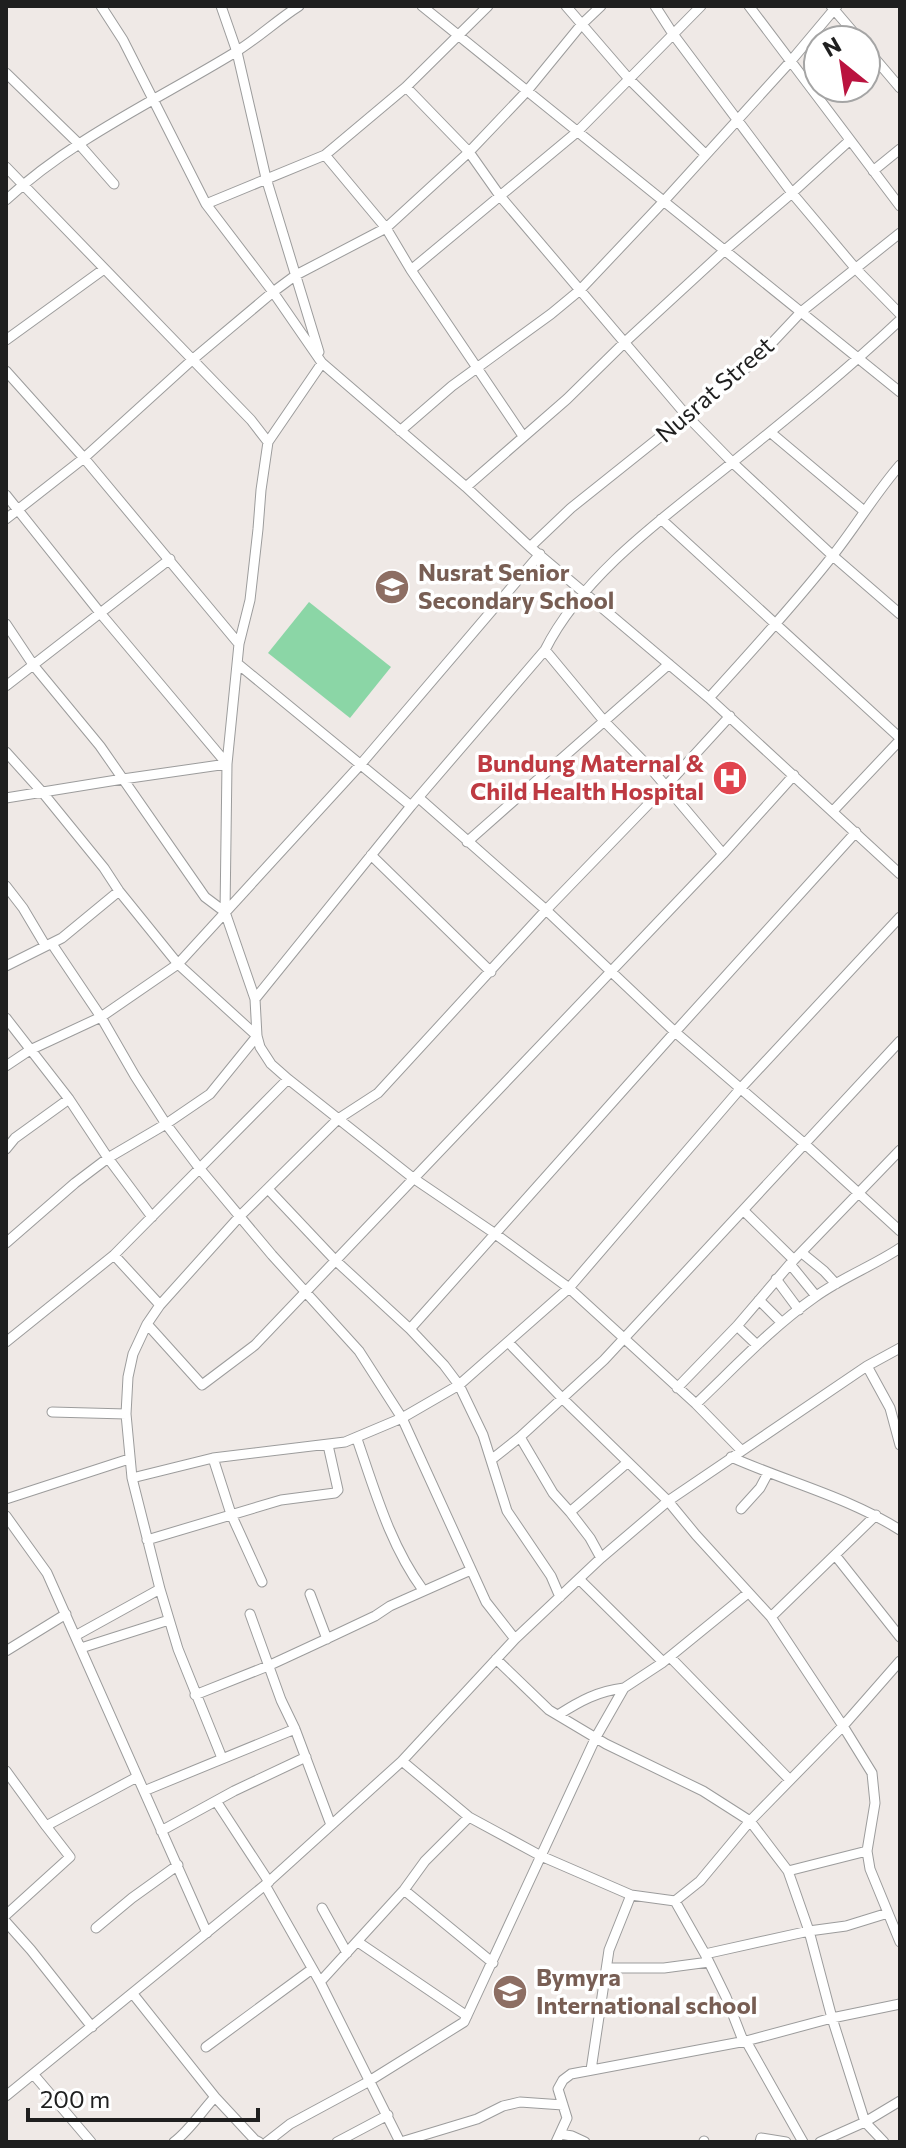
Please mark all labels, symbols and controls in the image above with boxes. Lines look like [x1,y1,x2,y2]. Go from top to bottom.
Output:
north arrow [802,24,882,104]
text: N [818,30,846,62]
street label: Nusrat Street [649,330,779,448]
place label: Nusrat Senior Secondary School [418,557,614,614]
school or university icon: Nusrat Senior Secondary School [373,568,411,606]
place label: Bundung Maternal & Child Health Hospital [470,748,705,805]
hospital icon: Bundung Maternal & Child Health Hospital [711,759,749,797]
place label: Bymyra International school [536,1962,757,2019]
school or university icon: Bymyra International school [491,1973,529,2011]
scale bar [28,2072,258,2122]
text: 200 m [40,2084,110,2113]

